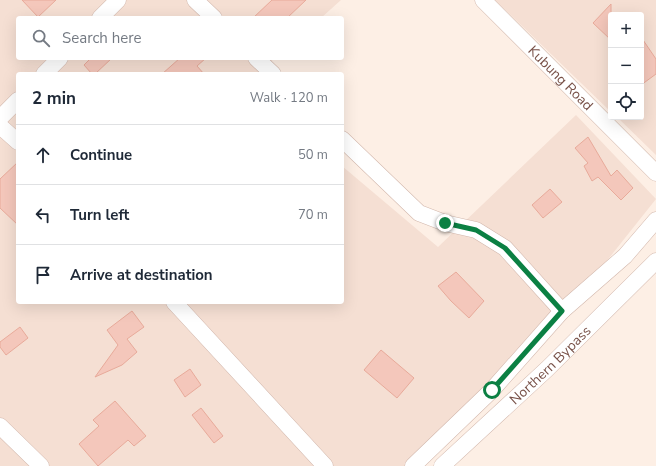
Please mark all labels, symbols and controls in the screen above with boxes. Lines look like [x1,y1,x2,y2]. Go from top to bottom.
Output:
map controls [608,12,644,120]
button: + [608,12,644,48]
search box [16,16,344,60]
icon: search [30,27,52,49]
text: Search here [62,28,142,48]
street label: Kubung Road [524,41,598,115]
button: − [608,48,644,84]
button: locate [608,84,644,120]
text: 2 min [32,87,76,110]
text: Walk · 120 m [250,89,328,107]
icon: ahead [32,144,54,166]
text: Continue [70,145,132,165]
text: 50 m [298,146,328,164]
icon: left [32,204,54,226]
text: Turn left [70,205,129,225]
text: 70 m [298,206,328,224]
route end [436,214,454,232]
icon: arrive [32,264,54,286]
text: Arrive at destination [70,265,213,285]
street label: Northern Bypass [505,321,595,409]
route start [483,381,501,399]

